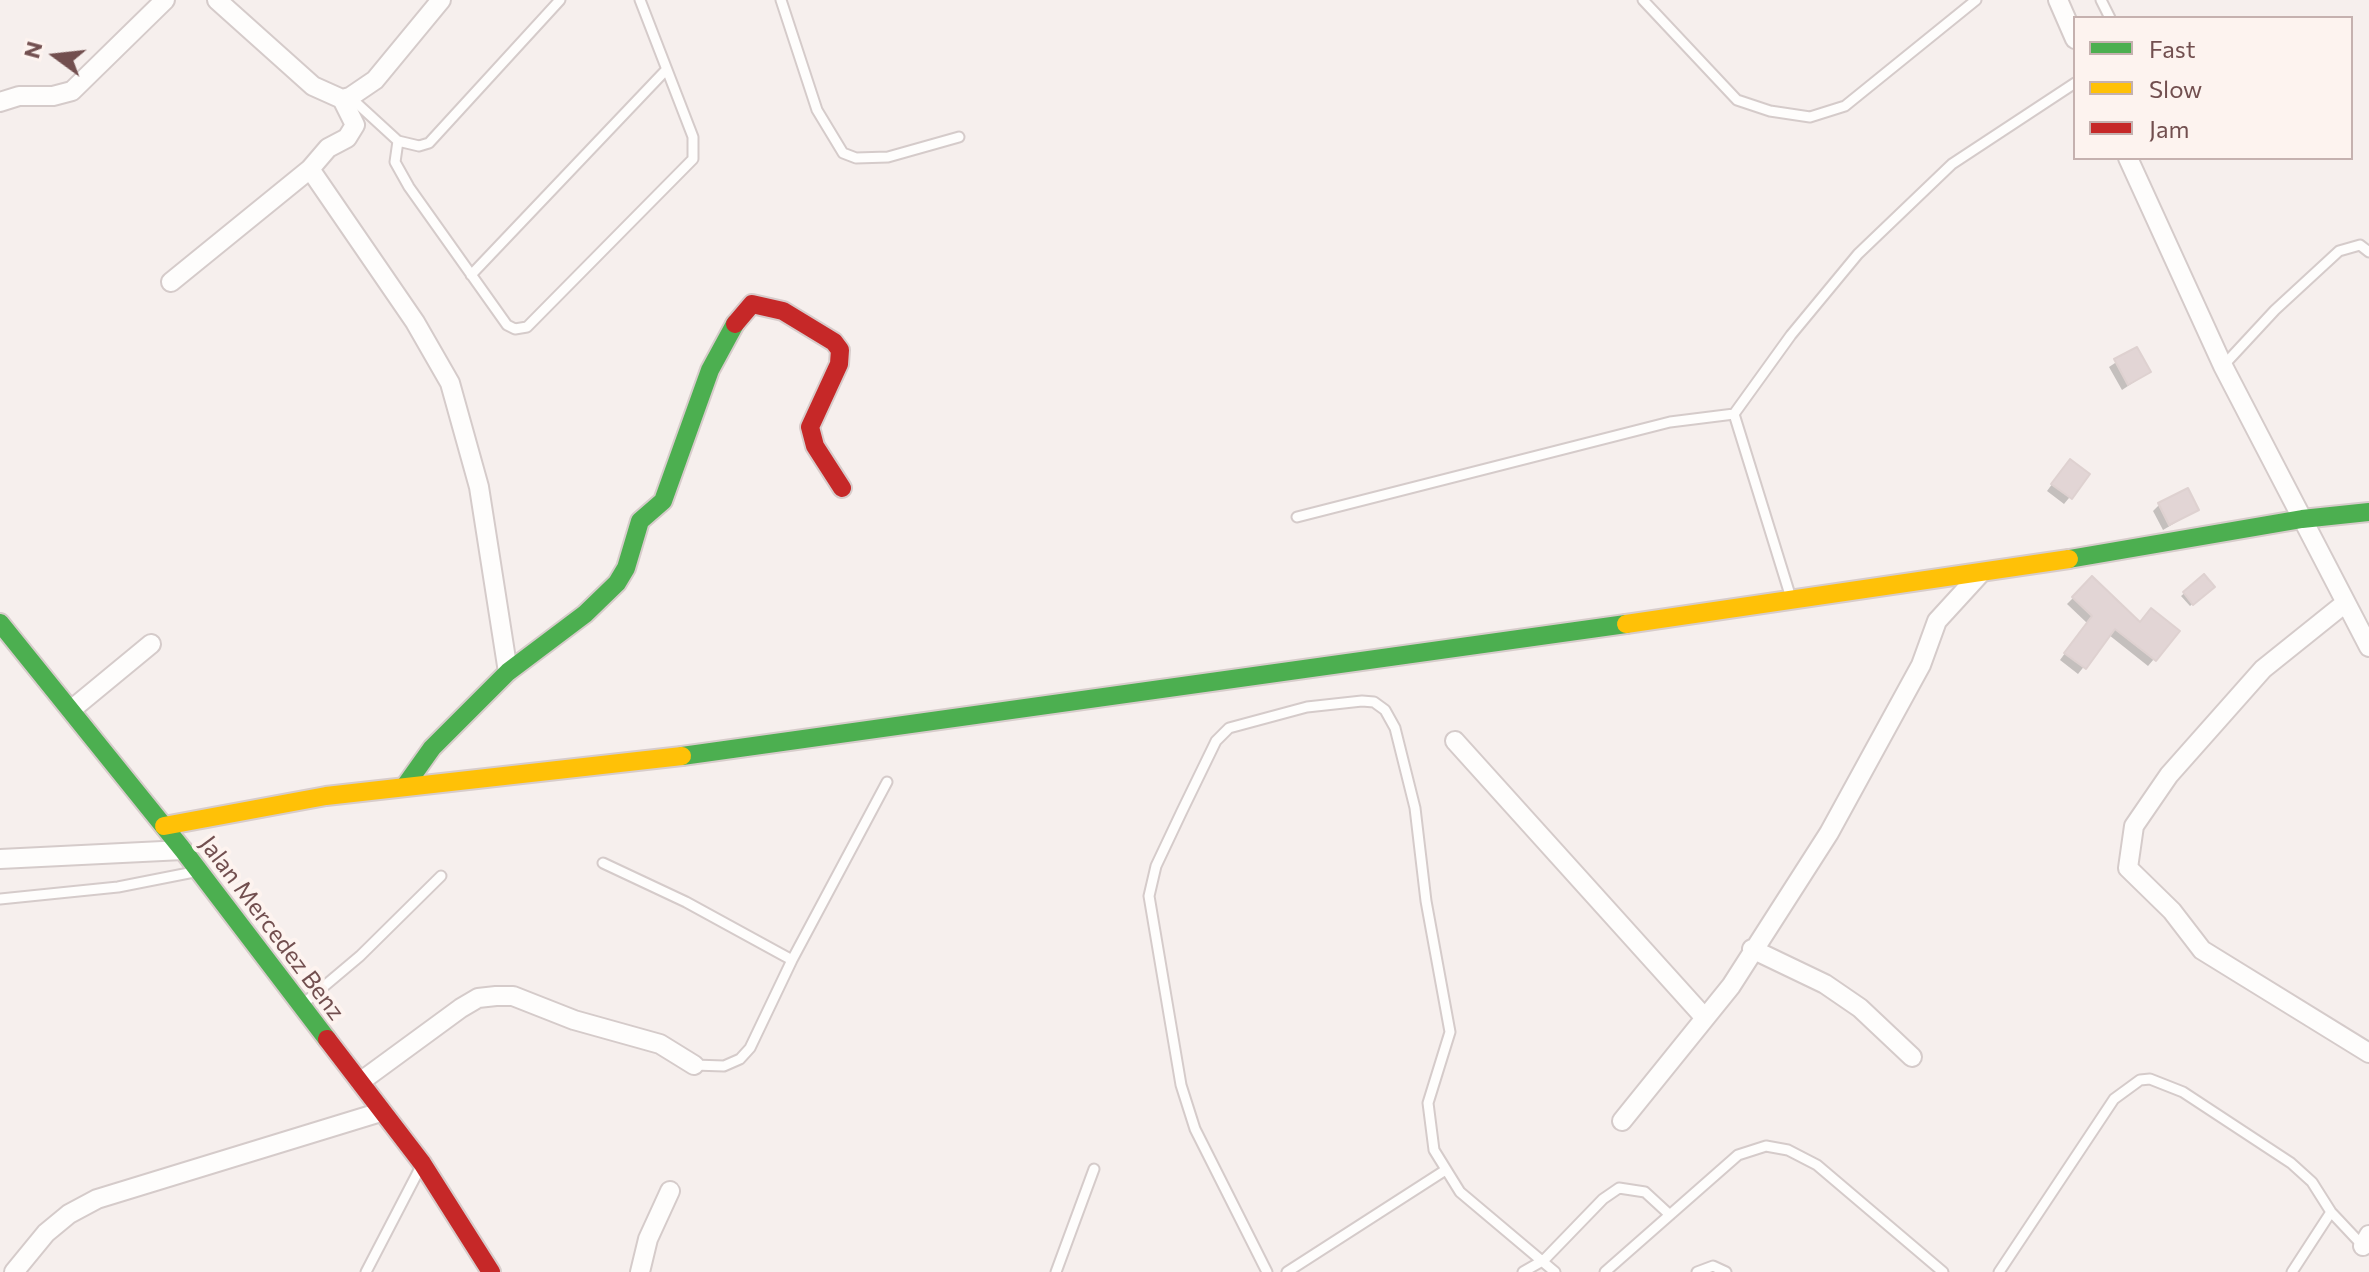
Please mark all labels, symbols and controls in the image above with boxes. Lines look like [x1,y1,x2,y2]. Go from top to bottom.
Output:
north arrow [16,16,96,96]
legend [2073,16,2353,160]
text: Fast [2149,34,2196,63]
text: N [17,38,48,61]
text: Slow [2149,74,2202,103]
text: Jam [2149,114,2189,143]
street label: Jalan Mercedez Benz [193,830,351,1026]

